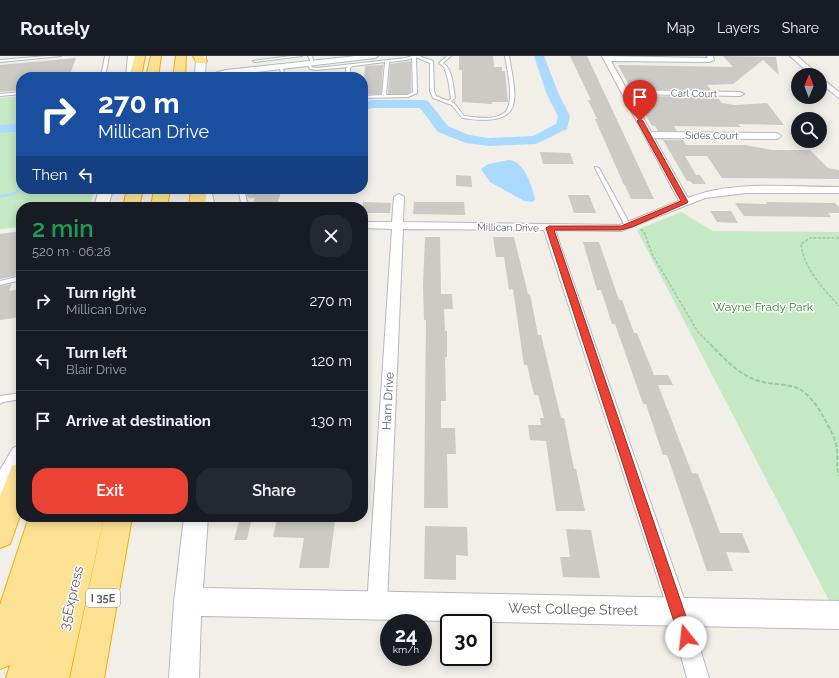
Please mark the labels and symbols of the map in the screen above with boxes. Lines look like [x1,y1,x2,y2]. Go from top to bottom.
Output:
north arrow [791,68,827,104]
pin [623,80,657,121]
street label: Carl Court [671,88,718,99]
street label: Sides Court [685,130,739,141]
street label: Millican Drive [477,221,539,234]
park label: Wayne Frady Park [713,300,814,314]
street label: Harn Drive [379,372,397,430]
street label: 35Express [56,564,86,632]
road number: I 35E [86,589,120,607]
street label: West College Street [508,600,638,618]
speed limit sign: 30 [440,614,492,666]
position arrow [665,616,707,658]

